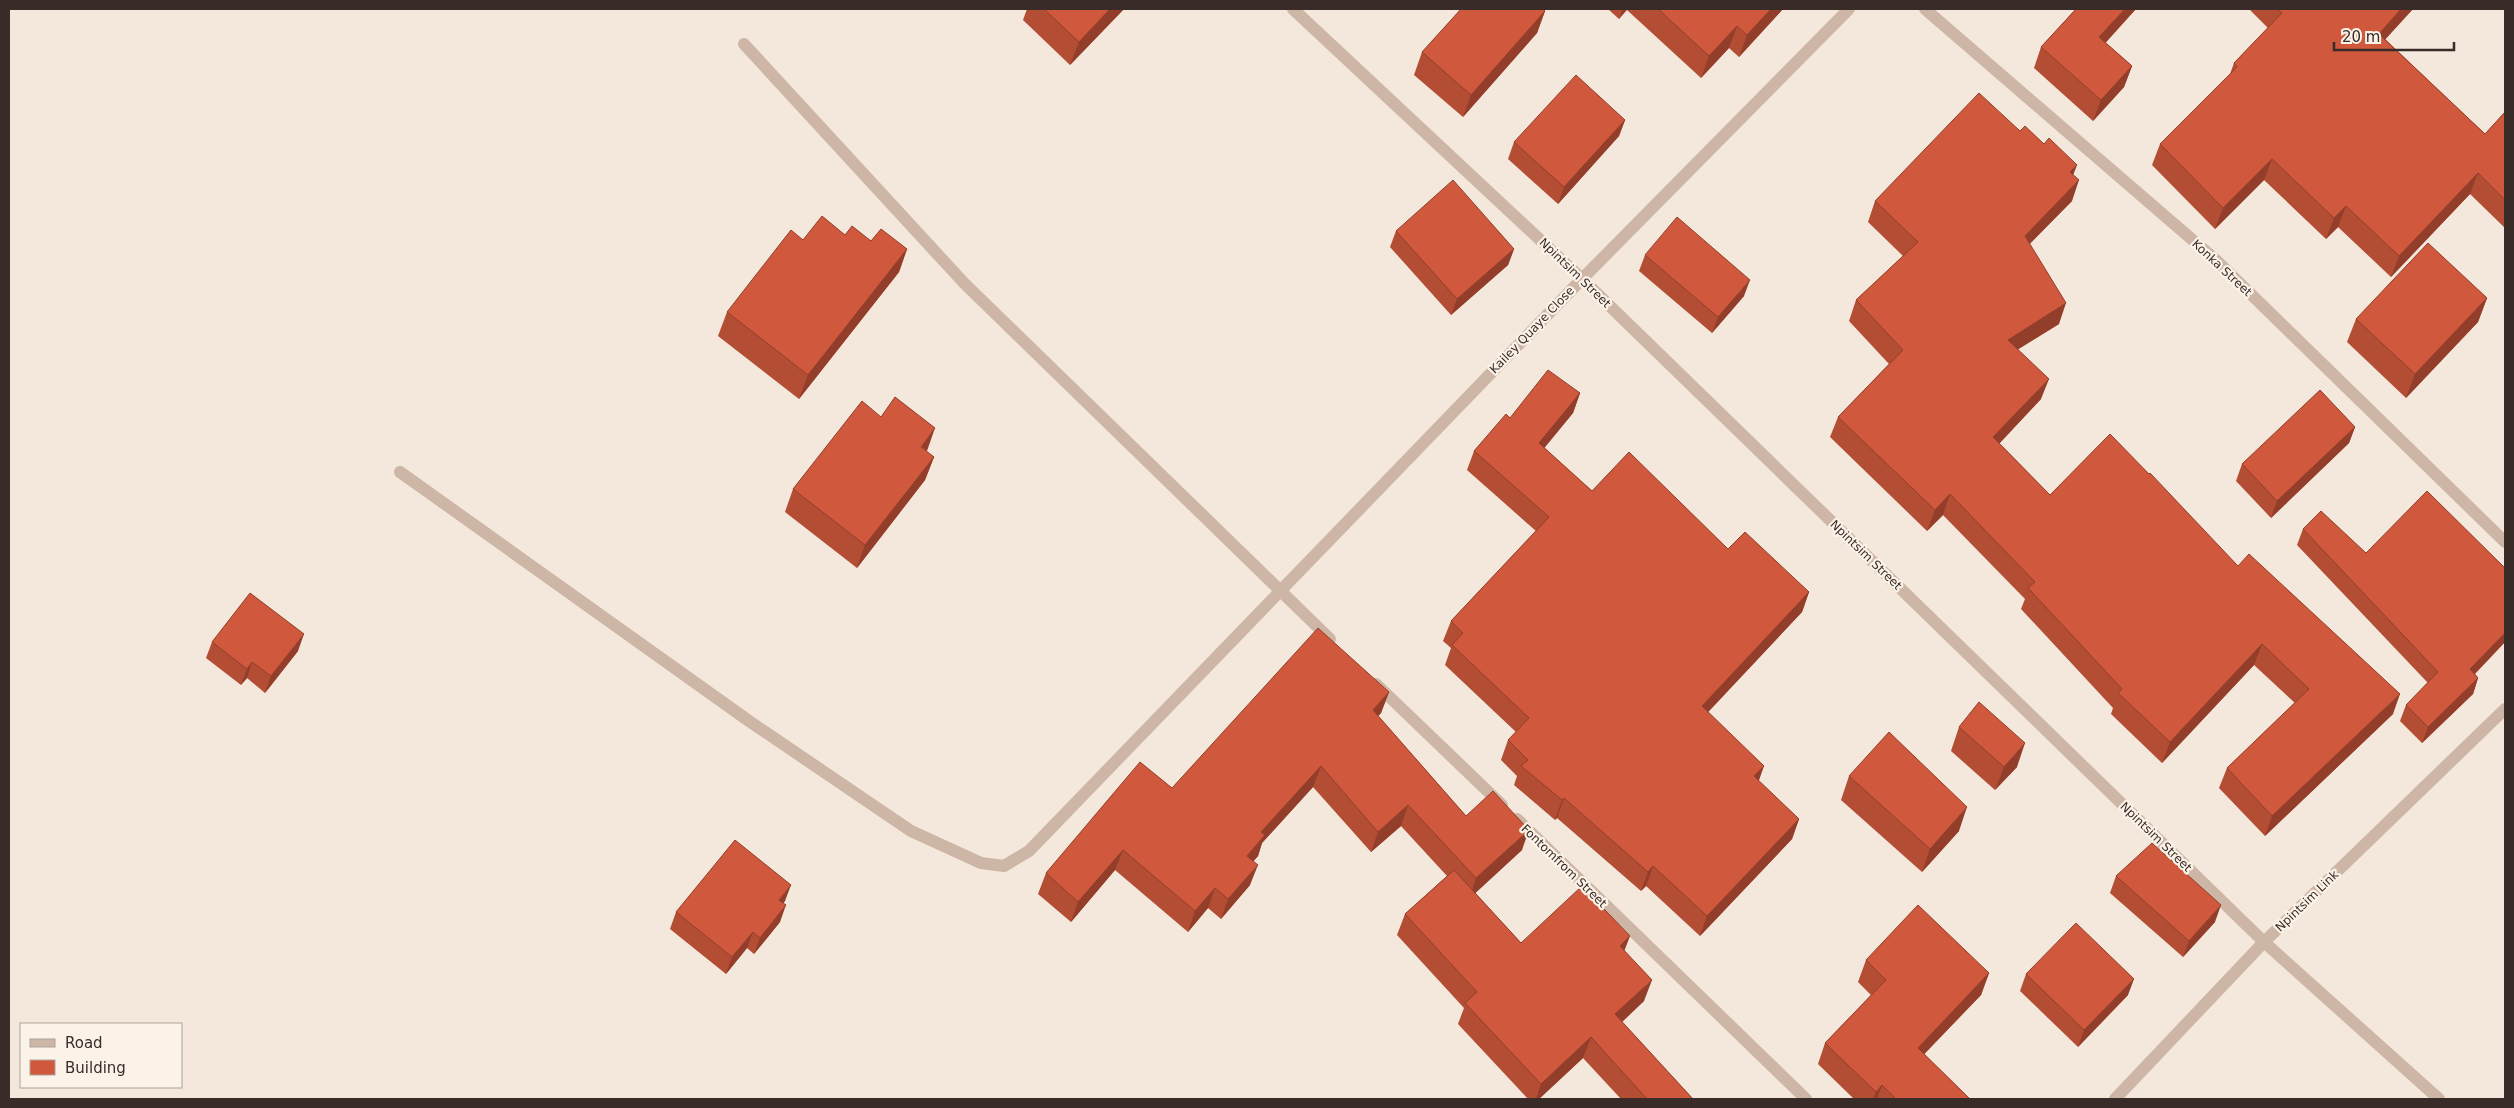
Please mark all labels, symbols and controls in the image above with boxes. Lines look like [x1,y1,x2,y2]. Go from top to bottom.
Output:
scale bar [2334,20,2454,52]
text: 20 m [2342,28,2380,46]
street label: Npintsim Street [1536,235,1614,311]
street label: Konka Street [2189,237,2255,299]
street label: Kailey Quaye Close [1487,284,1577,376]
street label: Npintsim Street [1827,517,1905,593]
street label: Npintsim Street [2117,799,2195,875]
street label: Fontomfrom Street [1518,822,1610,911]
street label: Npintsim Link [2273,867,2341,934]
legend [20,1023,182,1088]
text: Road [65,1034,103,1052]
text: Building [65,1059,126,1077]

